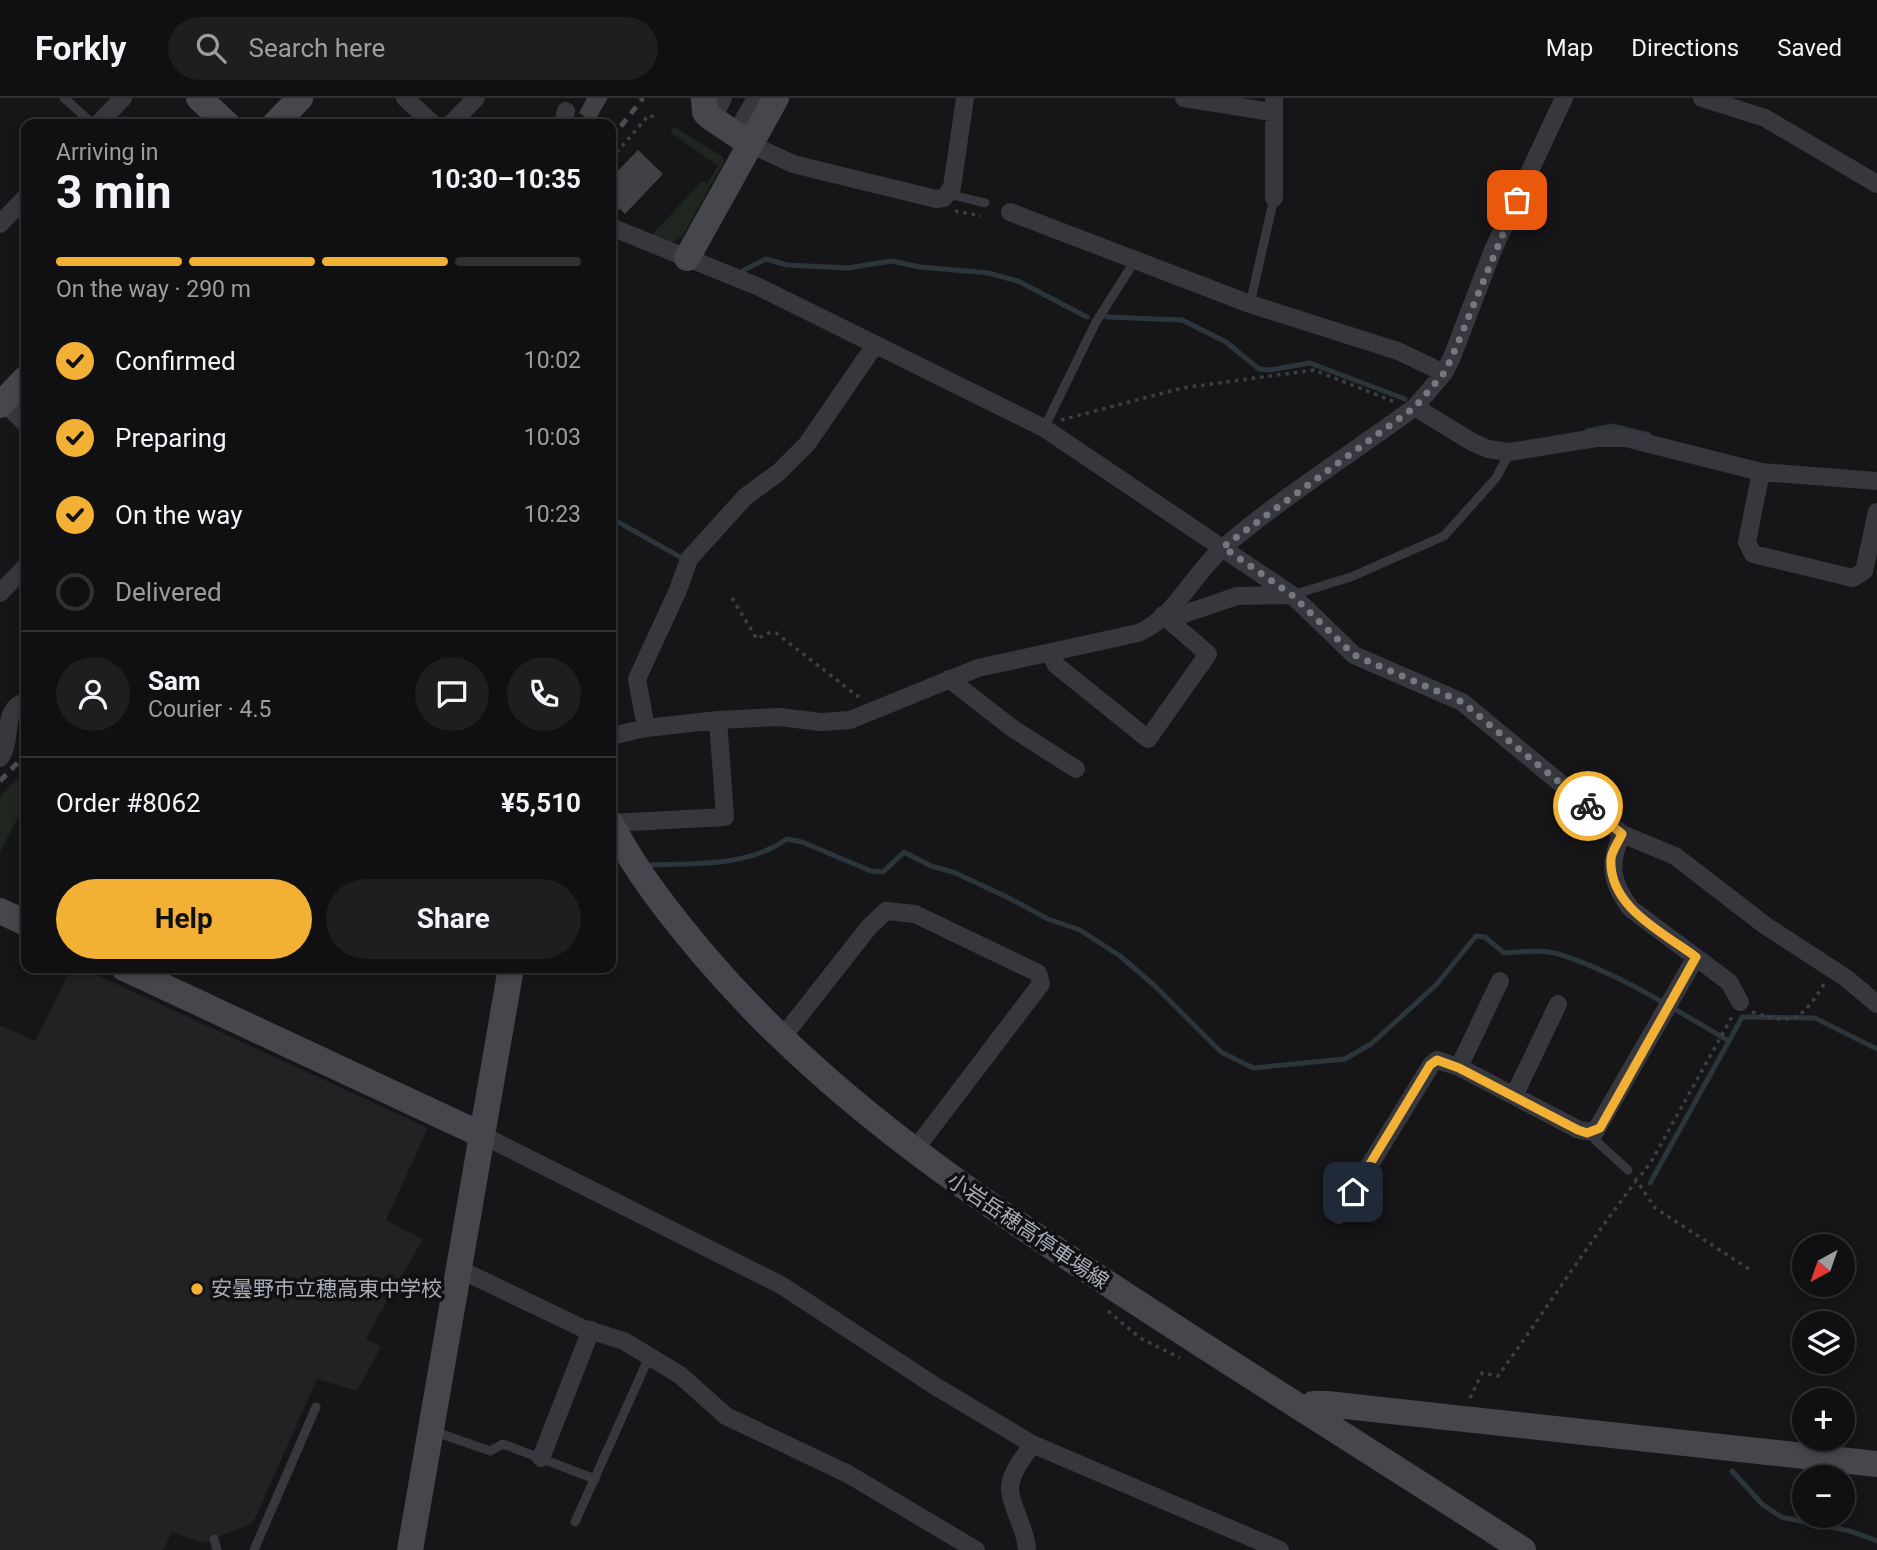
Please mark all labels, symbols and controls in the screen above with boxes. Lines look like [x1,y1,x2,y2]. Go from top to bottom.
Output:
search box [168,17,658,80]
text: Forkly [35,29,126,68]
icon: search [192,29,230,67]
text: Search here [248,33,385,63]
text: Map [1546,34,1593,62]
text: Directions [1631,34,1739,62]
text: Saved [1777,34,1842,62]
text: Arriving in [56,139,159,166]
text: 10:30–10:35 [431,164,581,194]
text: 3 min [56,165,172,219]
pin [1487,170,1547,230]
icon: bag [1498,181,1536,219]
text: On the way · 290 m [56,276,251,303]
icon: check [56,342,94,380]
text: Confirmed [115,346,236,376]
text: 10:02 [524,347,581,374]
icon: check [56,419,94,457]
text: Preparing [115,423,227,453]
text: 10:03 [524,424,581,451]
icon: check [56,496,94,534]
text: On the way [115,500,243,530]
text: 10:23 [524,501,581,528]
text: Delivered [115,577,222,607]
button: person [56,657,130,731]
button: chat [415,657,489,731]
button: phone [507,657,581,731]
text: Sam [148,666,200,696]
text: Courier · 4.5 [148,696,271,723]
courier [1553,771,1623,841]
icon: bike [1569,787,1607,825]
text: Order #8062 [56,788,201,818]
text: ¥5,510 [501,788,581,818]
button: Help [56,879,312,959]
button: Share [326,879,581,959]
pin [1323,1162,1383,1222]
street label: 小岩岳穂高停車場線 [943,1168,1113,1294]
icon: home [1334,1173,1372,1211]
north arrow [1792,1234,1855,1297]
map controls [1792,1234,1855,1528]
place label: 安曇野市立穂高東中学校 [211,1277,442,1301]
marker: 安曇野市立穂高東中学校 [189,1281,205,1297]
button: layers [1792,1311,1855,1374]
button: + [1792,1388,1855,1451]
button: − [1792,1465,1855,1528]

